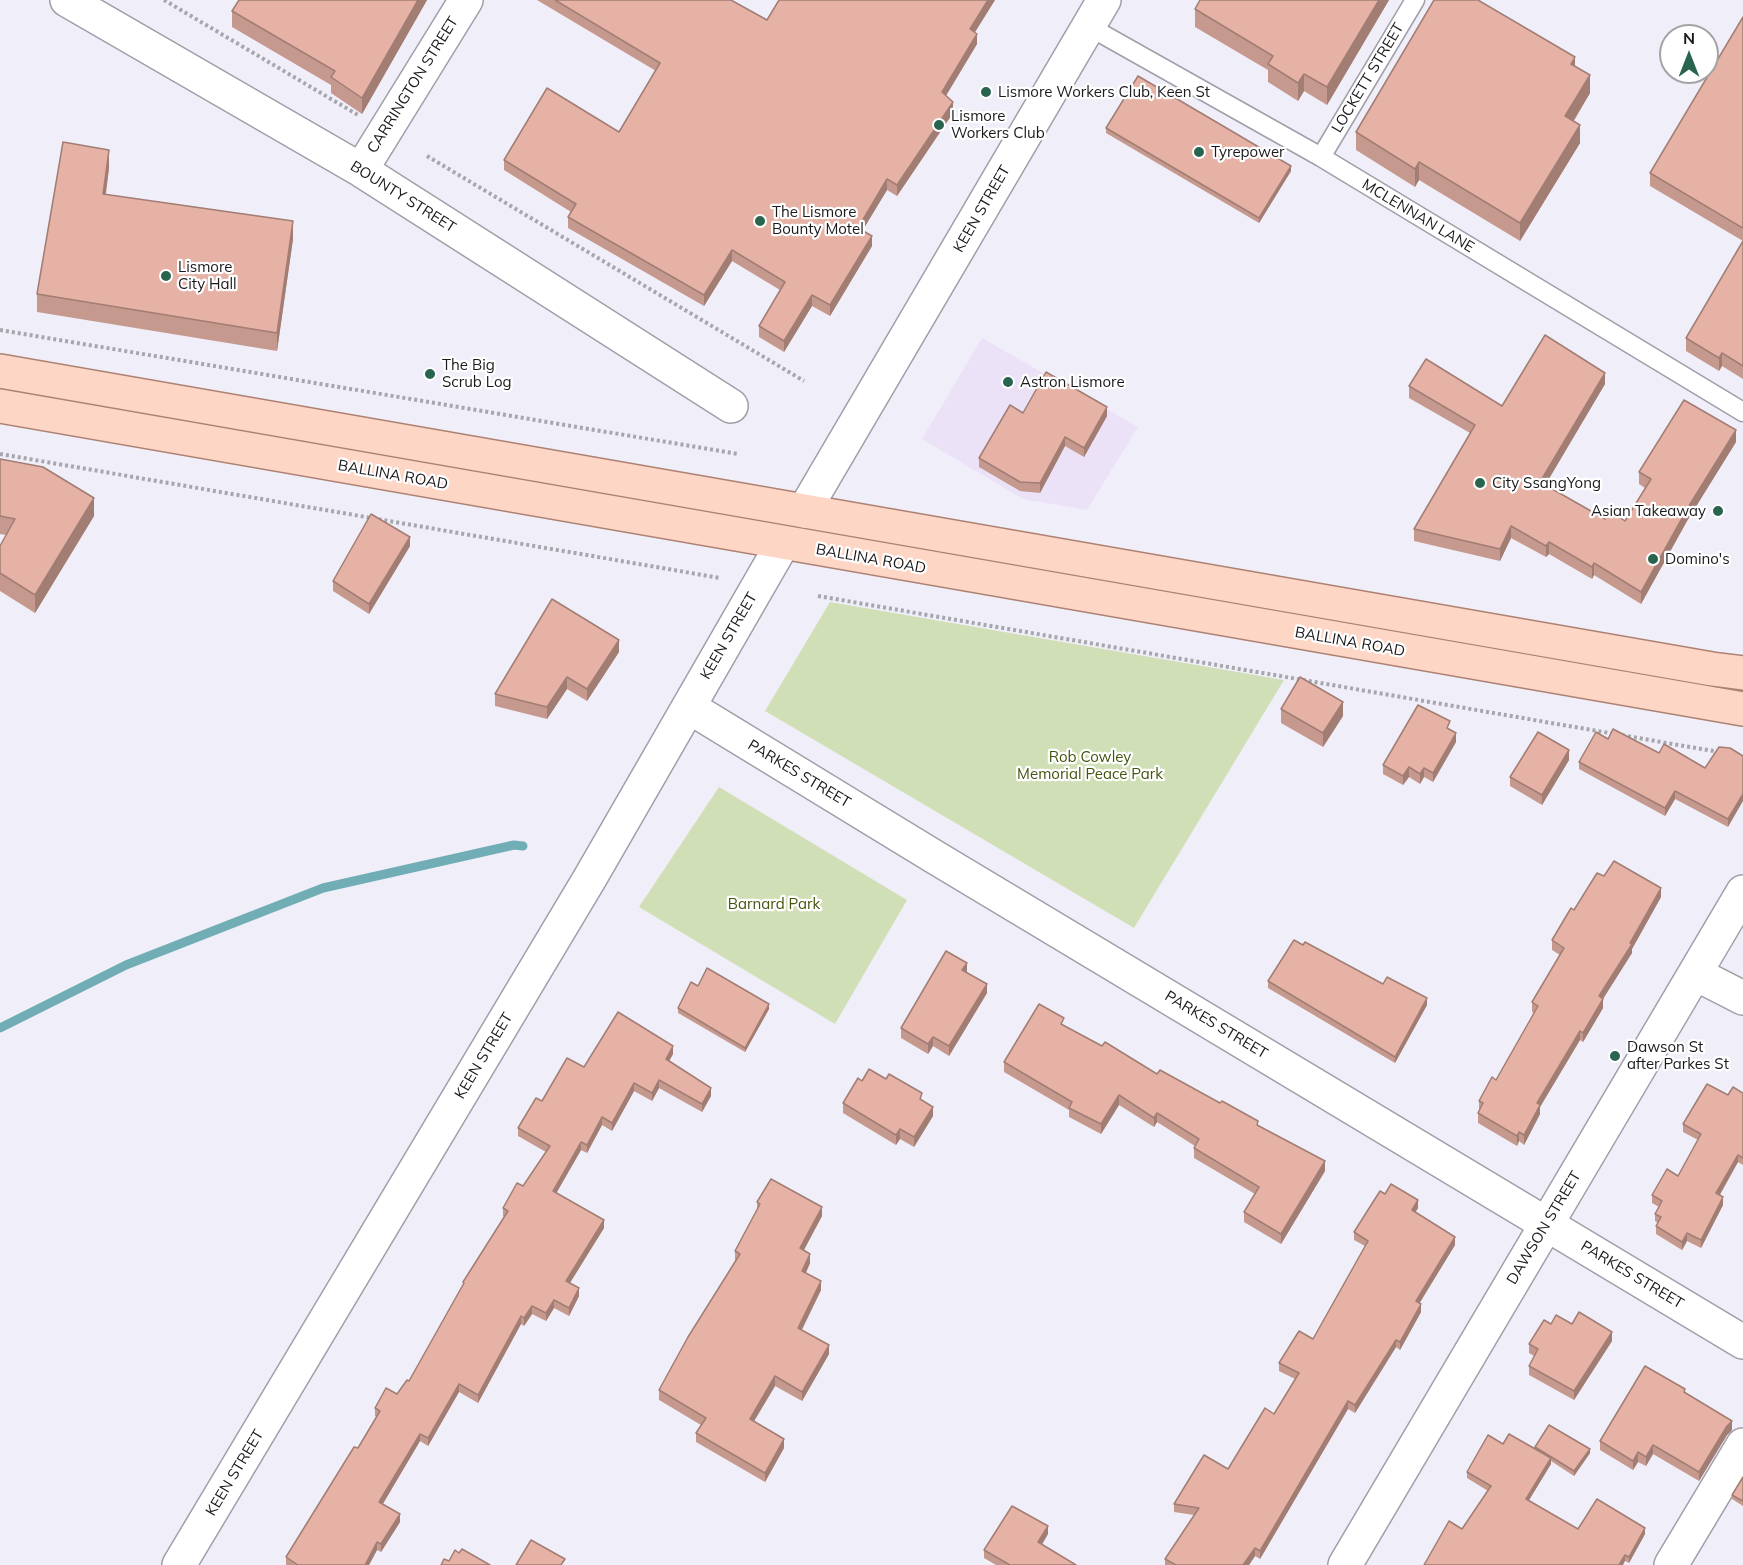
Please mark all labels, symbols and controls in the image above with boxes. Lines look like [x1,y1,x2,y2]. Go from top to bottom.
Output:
street label: CARRINGTON STREET [364,13,462,157]
street label: LOCKETT STREET [1328,20,1408,136]
north arrow [1659,24,1719,84]
text: N [1683,28,1695,48]
place label: Lismore Workers Club, Keen St [998,83,1210,101]
marker: Lismore Workers Club, Keen St [979,85,993,99]
place label: Lismore Workers Club [951,107,1045,142]
marker: Lismore Workers Club [932,118,946,132]
place label: Tyrepower [1211,143,1285,161]
marker: Tyrepower [1192,145,1206,159]
street label: BOUNTY STREET [347,157,459,237]
street label: KEEN STREET [950,162,1014,256]
street label: MCLENNAN LANE [1359,175,1477,257]
place label: The Lismore Bounty Motel [772,203,864,238]
marker: The Lismore Bounty Motel [753,214,767,228]
place label: Lismore City Hall [178,258,237,293]
marker: Lismore City Hall [159,269,173,283]
place label: The Big Scrub Log [442,356,511,391]
marker: The Big Scrub Log [423,367,437,381]
place label: Astron Lismore [1020,373,1125,391]
marker: Astron Lismore [1001,375,1015,389]
street label: BALLINA ROAD [337,456,449,494]
place label: City SsangYong [1492,474,1601,492]
marker: City SsangYong [1473,476,1487,490]
place label: Asian Takeaway [1591,502,1706,520]
marker: Asian Takeaway [1711,504,1725,518]
street label: BALLINA ROAD [815,540,927,578]
place label: Domino's [1665,550,1730,568]
marker: Domino's [1646,552,1660,566]
street label: KEEN STREET [697,589,761,683]
street label: BALLINA ROAD [1294,623,1406,661]
street label: PARKES STREET [744,736,854,812]
park label: Rob Cowley Memorial Peace Park [1017,748,1163,783]
park label: Barnard Park [728,895,820,913]
street label: PARKES STREET [1161,987,1271,1063]
street label: KEEN STREET [451,1010,517,1102]
place label: Dawson St after Parkes St [1627,1038,1729,1073]
marker: Dawson St after Parkes St [1608,1049,1622,1063]
street label: DAWSON STREET [1503,1168,1585,1288]
street label: PARKES STREET [1577,1237,1687,1313]
street label: KEEN STREET [202,1427,268,1519]

